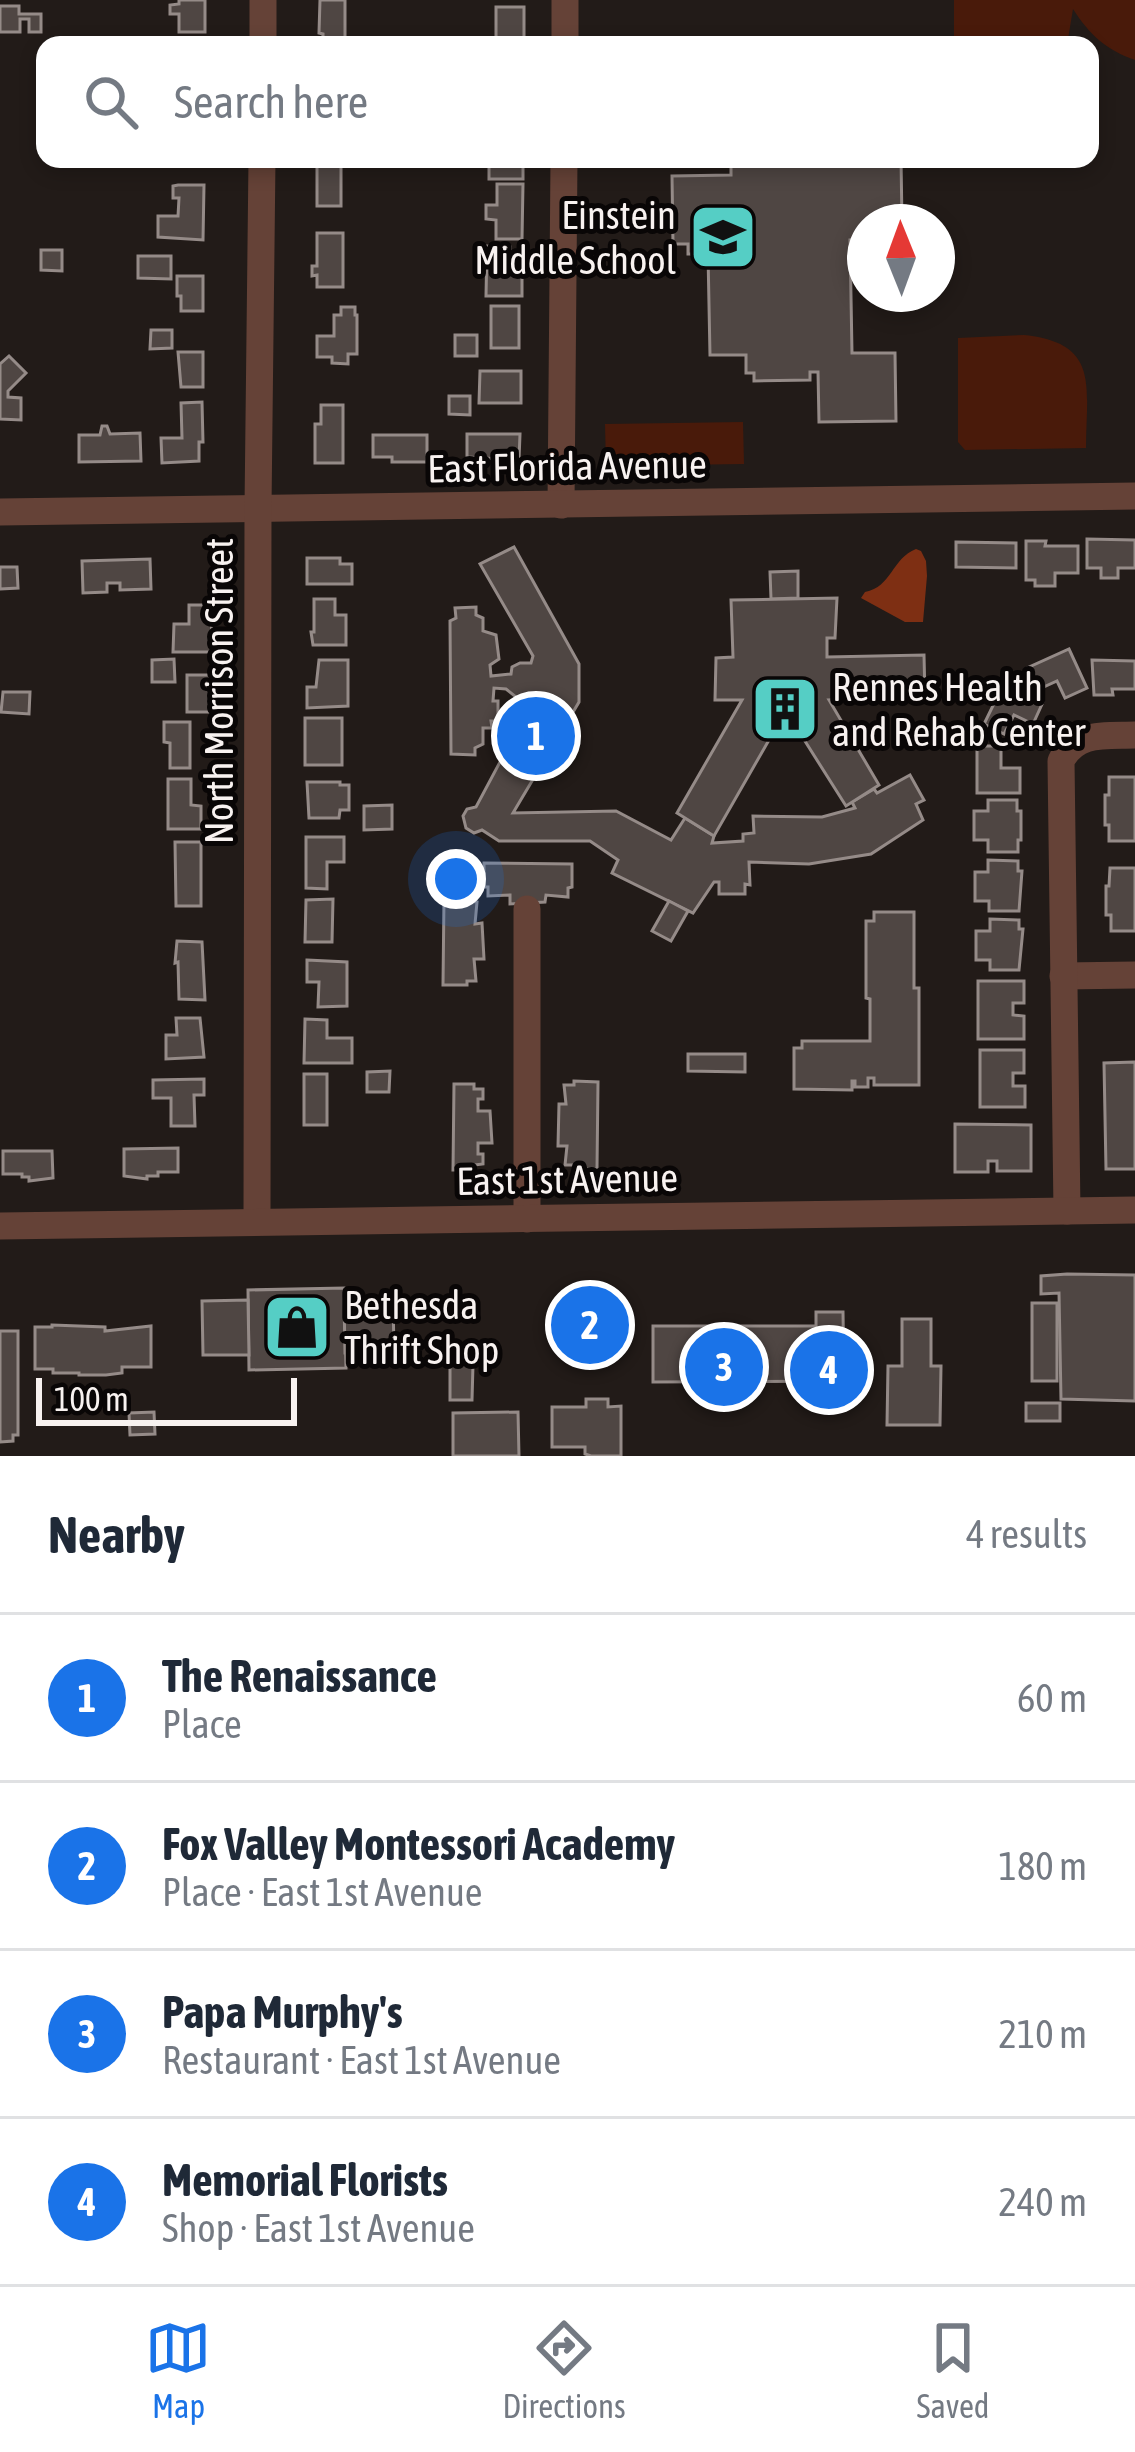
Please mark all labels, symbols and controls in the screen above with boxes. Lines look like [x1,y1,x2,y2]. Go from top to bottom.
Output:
search box [36,36,1099,168]
icon: search [78,69,144,135]
text: Search here [174,76,368,128]
place label: Einstein Middle School [474,193,676,282]
school or university icon: Einstein Middle School [688,202,758,272]
north arrow [847,204,955,312]
street label: East Florida Avenue [427,442,707,490]
street label: North Morrison Street [197,538,241,844]
place label: Rennes Health and Rehab Center [832,665,1086,754]
building icon: Rennes Health and Rehab Center [750,674,820,744]
pin: 1 [497,691,575,781]
your location [426,849,486,909]
street label: East 1st Avenue [456,1155,678,1203]
pin: 2 [551,1280,629,1370]
place label: Bethesda Thrift Shop [344,1283,499,1372]
shop icon: Bethesda Thrift Shop [262,1292,332,1362]
pin: 3 [685,1322,763,1412]
pin: 4 [790,1325,868,1415]
scale bar [36,1372,297,1425]
text: 100 m [54,1380,129,1418]
text: Nearby [48,1505,185,1564]
text: 4 results [966,1512,1087,1556]
text: The Renaissance [162,1650,437,1702]
text: 1 [78,1676,96,1720]
text: 60 m [1017,1676,1087,1720]
text: Place [162,1702,242,1746]
text: Fox Valley Montessori Academy [162,1818,675,1870]
text: 2 [78,1844,96,1888]
text: 180 m [999,1844,1087,1888]
text: Place · East 1st Avenue [162,1870,482,1914]
text: Papa Murphy's [162,1986,403,2038]
text: 3 [78,2012,96,2056]
text: 210 m [999,2012,1087,2056]
text: Restaurant · East 1st Avenue [162,2038,561,2082]
text: Memorial Florists [162,2154,448,2206]
text: 4 [78,2180,96,2224]
text: 240 m [999,2180,1087,2224]
text: Shop · East 1st Avenue [162,2206,475,2250]
tab: Map [145,2315,211,2425]
tab: Directions [502,2315,626,2425]
tab: Saved [917,2315,989,2425]

